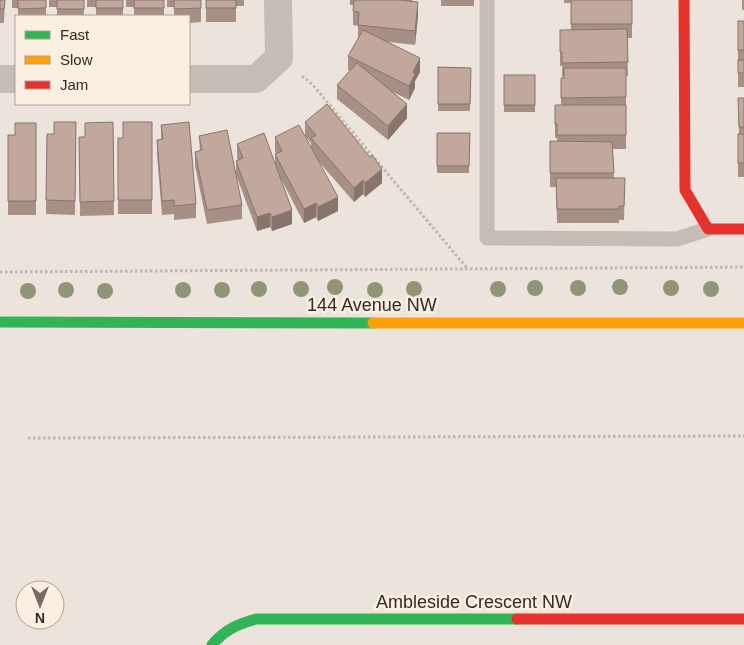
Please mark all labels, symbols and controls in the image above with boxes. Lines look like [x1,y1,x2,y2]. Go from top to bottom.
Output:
legend [15,15,190,105]
text: Fast [60,26,90,43]
text: Slow [60,51,93,68]
text: Jam [60,76,88,93]
street label: 144 Avenue NW [307,295,437,315]
north arrow [15,580,65,630]
street label: Ambleside Crescent NW [376,592,572,612]
text: N [35,610,45,626]

